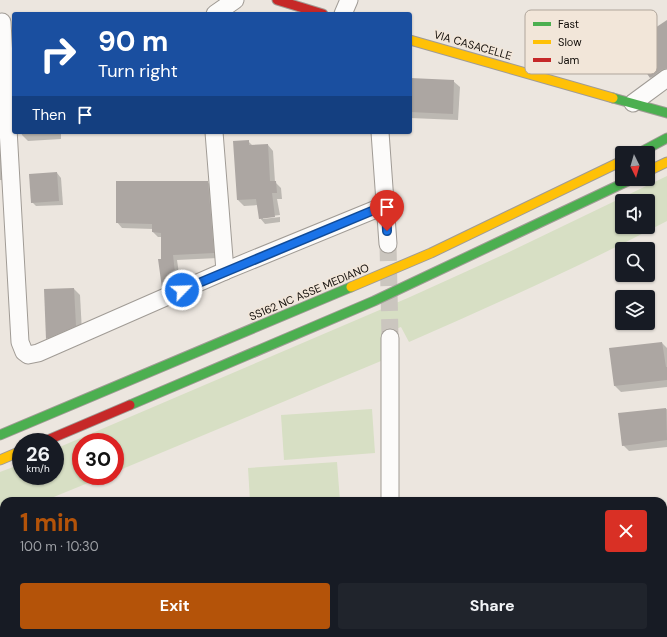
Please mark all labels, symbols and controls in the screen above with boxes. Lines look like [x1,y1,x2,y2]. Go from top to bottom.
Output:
legend [525,10,657,74]
text: Fast [558,17,579,31]
text: 90 m [98,23,168,60]
street label: VIA CASACELLE [432,27,514,63]
icon: right [32,28,84,80]
text: Slow [558,35,582,49]
text: Jam [558,53,579,67]
text: Turn right [98,59,178,83]
icon: arrive [74,104,96,126]
text: Then [32,105,66,125]
north arrow [615,146,655,186]
map controls [615,146,655,330]
pin [370,190,404,231]
button: sound [615,194,655,234]
icon: arrive [376,196,398,218]
button: search [615,242,655,282]
street label: SS162 NC ASSE MEDIANO [247,260,371,324]
position arrow [161,269,203,311]
button: layers [615,290,655,330]
speed limit sign: 30 [72,433,124,485]
text: 26 [26,441,50,467]
text: km/h [26,462,50,475]
text: 1 min [20,507,78,538]
button: close [605,510,647,552]
text: 100 m · 10:30 [20,538,99,555]
button: Exit [20,583,330,629]
button: Share [338,583,647,629]

